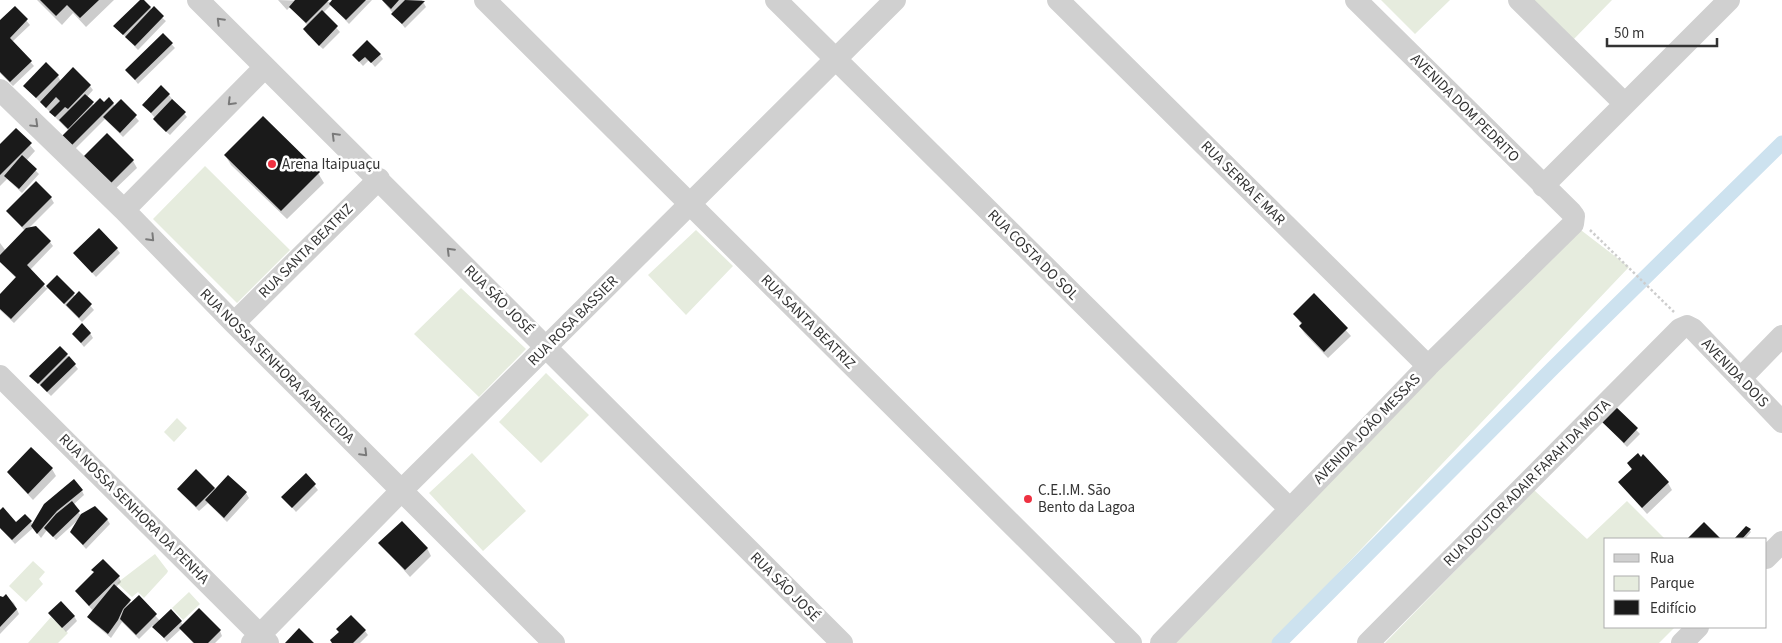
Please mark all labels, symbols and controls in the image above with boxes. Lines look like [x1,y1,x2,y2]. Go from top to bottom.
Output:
scale bar [1607,15,1717,47]
one-way arrow [217,18,226,27]
text: 50 m [1614,23,1644,44]
street label: AVENIDA DOM PEDRITO [1406,49,1524,167]
one-way arrow [228,96,237,105]
one-way arrow [29,118,38,127]
one-way arrow [332,133,341,142]
street label: RUA SERRA E MAR [1196,136,1290,230]
place label: Arena Itaipuaçu [282,154,380,175]
marker: Arena Itaipuaçu [266,158,278,170]
street label: RUA SANTA BEATRIZ [254,199,358,303]
street label: RUA COSTA DO SOL [983,205,1083,305]
one-way arrow [145,232,154,241]
one-way arrow [447,248,456,257]
street label: RUA SÃO JOSÉ [459,260,539,340]
street label: RUA SANTA BEATRIZ [756,270,860,374]
street label: RUA ROSA BASSIER [523,271,623,371]
street label: RUA NOSSA SENHORA APARECIDA [195,284,360,449]
street label: AVENIDA DOIS [1697,334,1773,412]
street label: AVENIDA JOÃO MESSAS [1309,369,1425,489]
street label: RUA DOUTOR ADAIR FARAH DA MOTA [1439,394,1616,571]
street label: RUA NOSSA SENHORA DA PENHA [54,429,214,589]
one-way arrow [358,447,367,456]
place label: C.E.I.M. São Bento da Lagoa [1038,480,1135,518]
marker: C.E.I.M. São Bento da Lagoa [1022,493,1034,505]
legend [1604,538,1767,628]
street label: RUA SÃO JOSÉ [745,547,825,627]
text: Rua [1650,548,1674,569]
text: Parque [1650,573,1694,594]
text: Edifício [1650,598,1697,619]

